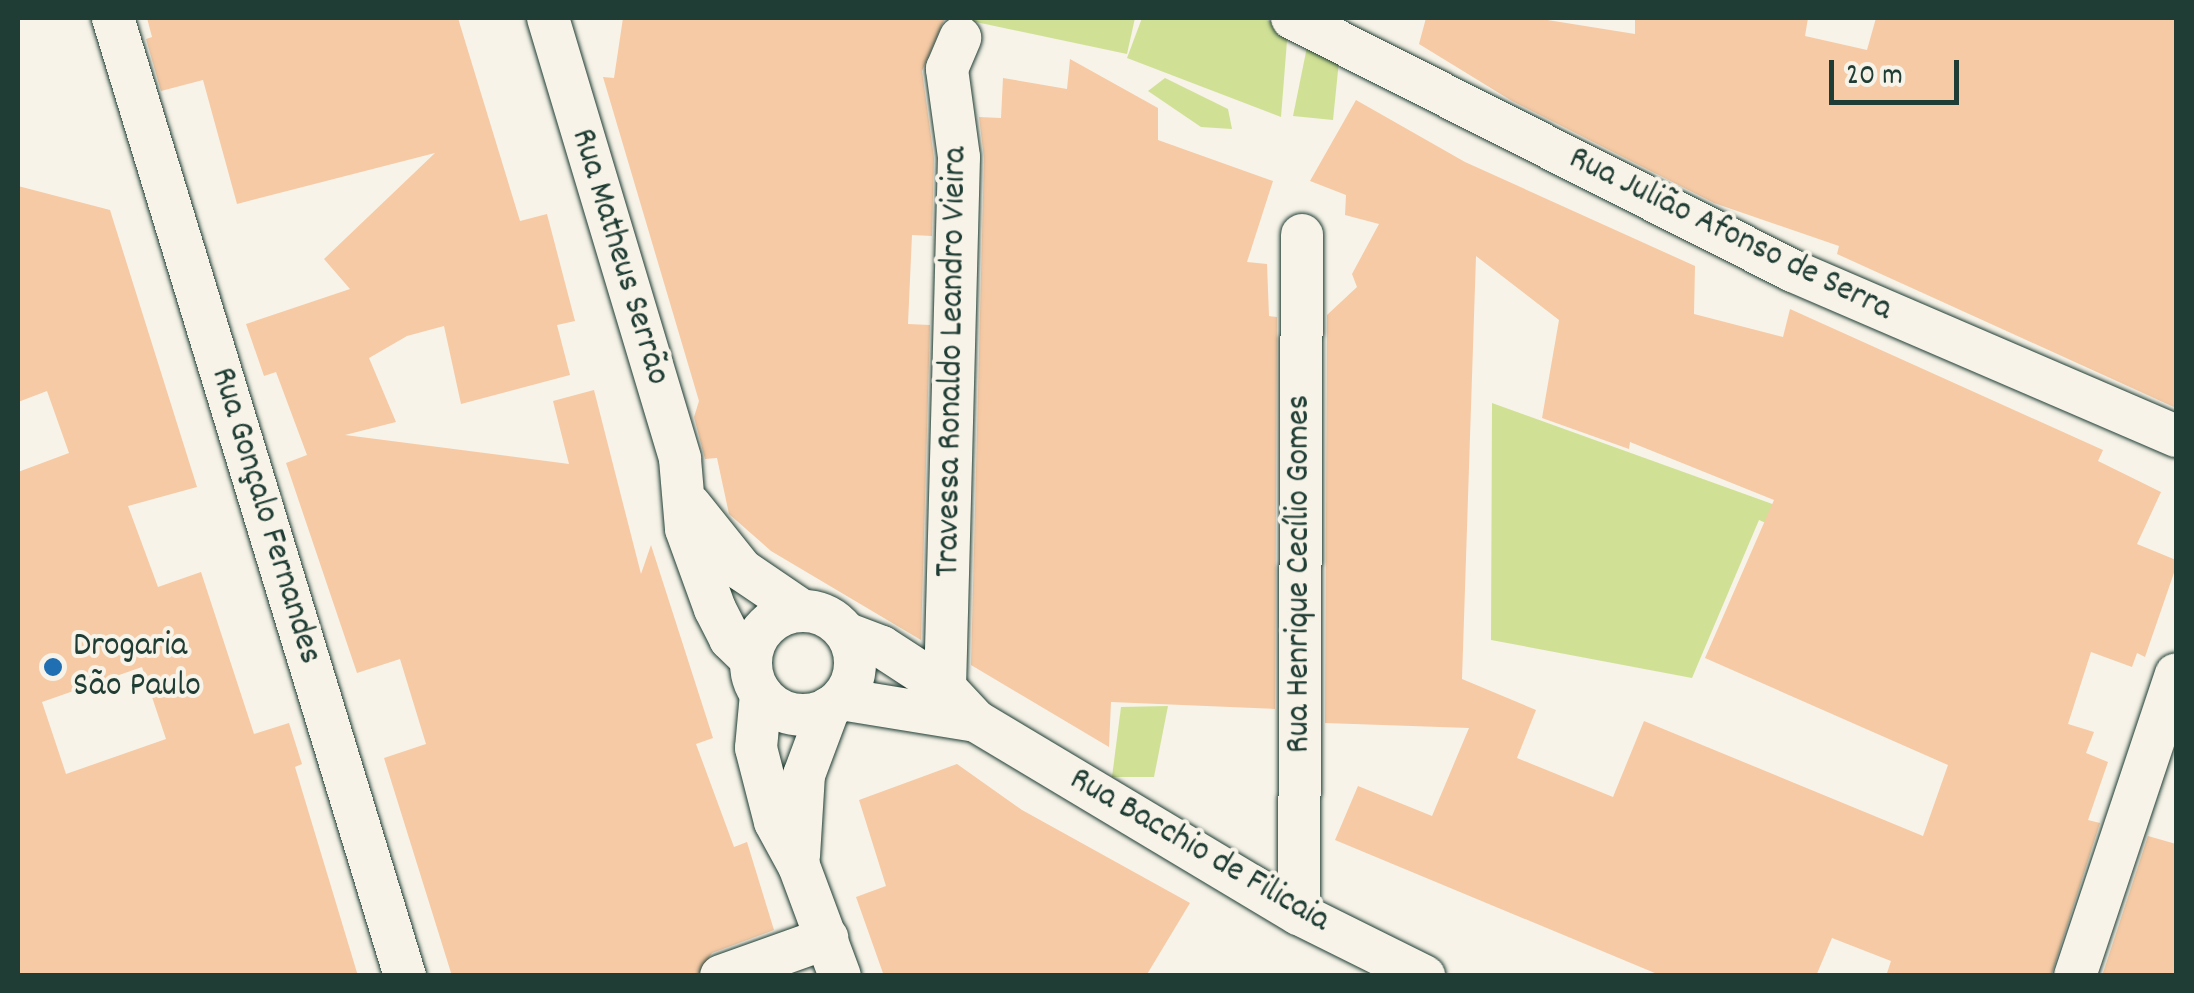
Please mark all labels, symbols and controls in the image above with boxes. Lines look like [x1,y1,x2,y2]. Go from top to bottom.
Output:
scale bar [1834,40,1964,102]
text: 20 m [1846,56,1903,99]
street label: Rua Matheus Serrão [560,124,678,390]
street label: Rua Julião Afonso de Serra [1561,138,1899,332]
street label: Travessa Ronaldo Leandro Vieira [928,146,978,578]
street label: Rua Gonçalo Fernandes [200,363,330,669]
street label: Rua Henrique Cecílio Gomes [1279,395,1321,753]
place label: Drogaria São Paulo [73,626,201,708]
marker: Drogaria São Paulo [42,656,64,678]
street label: Rua Bacchio de Filicaia [1061,759,1337,943]

